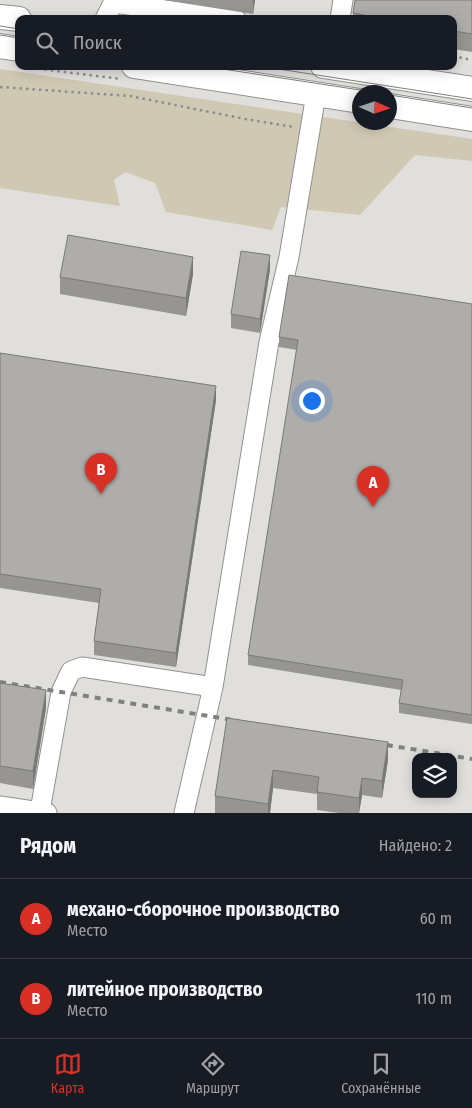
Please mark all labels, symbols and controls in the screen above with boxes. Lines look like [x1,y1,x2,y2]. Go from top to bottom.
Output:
search box [15,15,457,70]
icon: search [33,29,61,57]
text: Поиск [73,31,122,54]
north arrow [352,85,397,130]
your location [299,388,325,414]
pin: B [85,453,117,494]
pin: A [357,466,389,507]
map controls [412,753,457,798]
button: layers [412,753,457,798]
text: Рядом [20,833,76,859]
text: Найдено: 2 [379,836,452,855]
text: механо-сборочное производство [67,898,340,921]
text: A [32,909,40,928]
text: 60 m [420,909,452,928]
text: Место [67,921,108,940]
text: литейное производство [67,978,263,1001]
text: B [32,989,40,1008]
text: 110 m [415,989,452,1008]
text: Место [67,1001,108,1020]
tab: Карта [51,1050,84,1097]
tab: Маршрут [186,1050,240,1097]
tab: Сохранённые [341,1050,421,1097]

